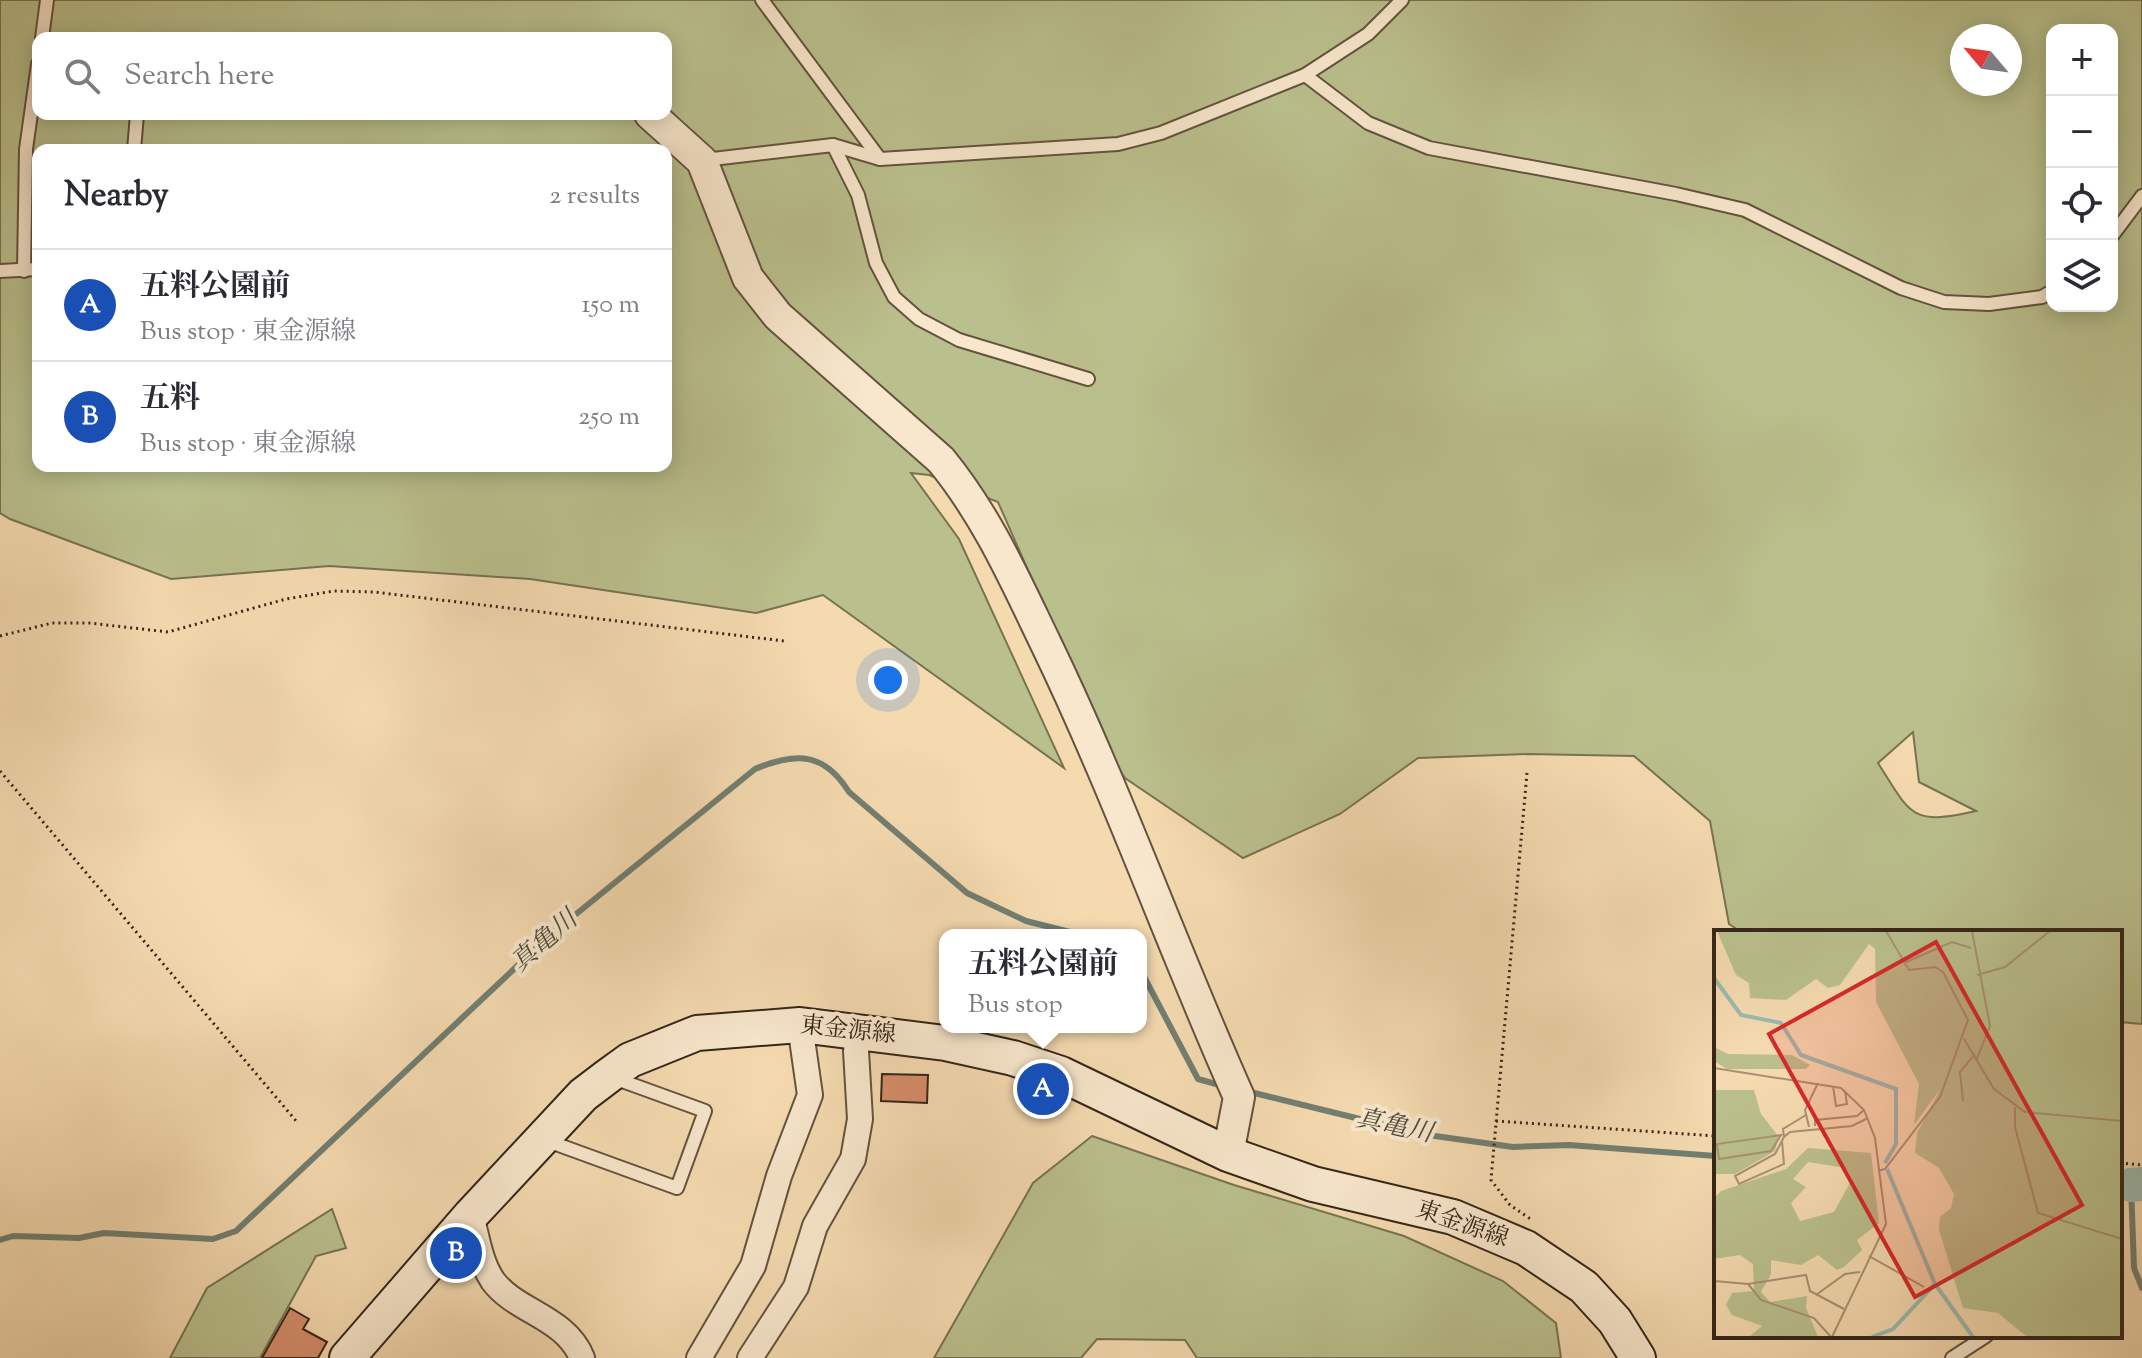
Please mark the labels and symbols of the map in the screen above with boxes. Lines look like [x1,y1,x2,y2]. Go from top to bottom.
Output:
north arrow [1950,24,2022,96]
your location [868,660,908,700]
water label: 真亀川 [503,900,589,982]
inset map [1714,930,2122,1338]
street label: 東金源線 [798,1009,898,1053]
pin: A [1017,1059,1069,1119]
water label: 真亀川 [1352,1101,1439,1154]
street label: 東金源線 [1411,1193,1513,1257]
pin: B [430,1223,482,1283]

